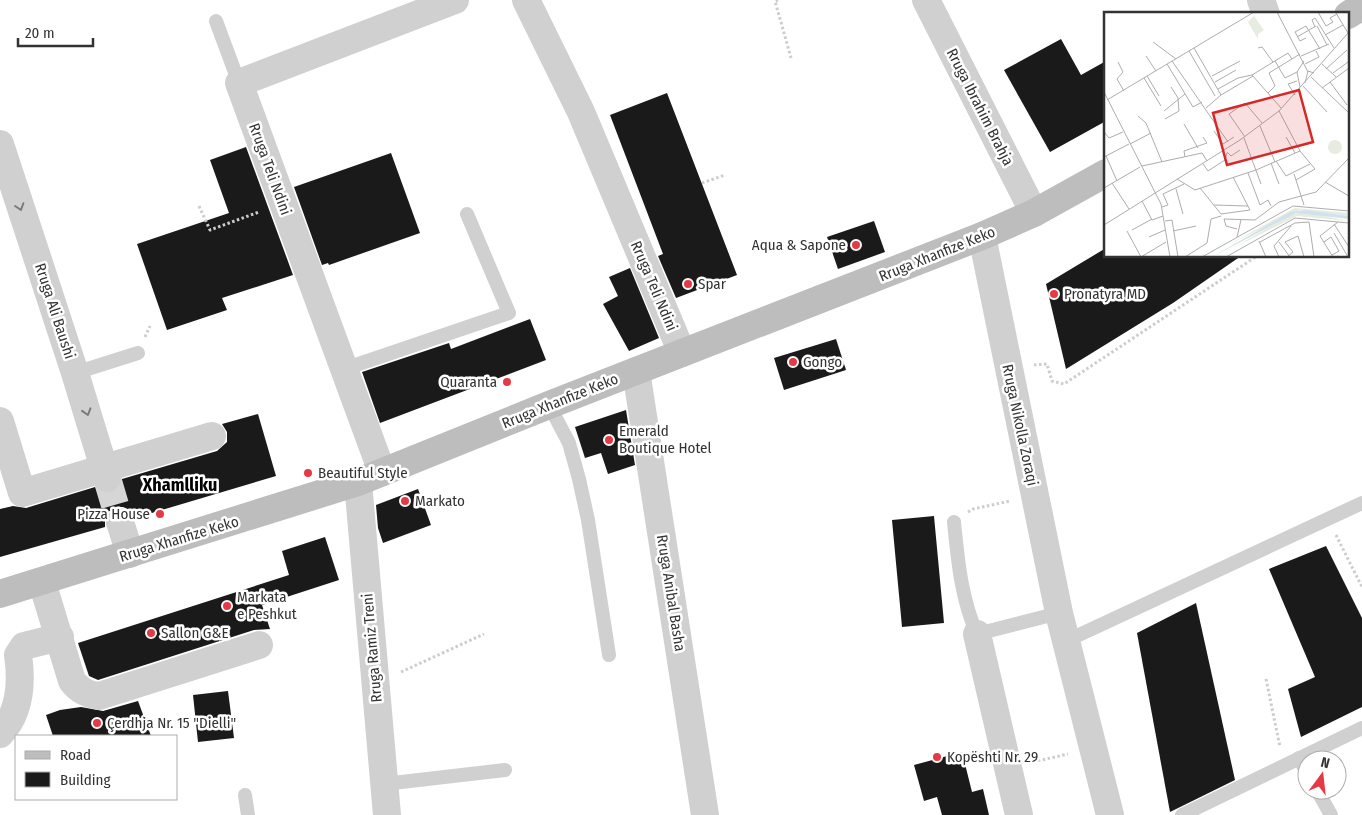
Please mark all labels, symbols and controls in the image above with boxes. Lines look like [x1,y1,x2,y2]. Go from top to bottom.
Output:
inset map [1104,12,1350,258]
scale bar [18,15,92,47]
text: 20 m [25,24,55,42]
street label: Rruga Ibrahim Brahja [943,45,1017,169]
street label: Rruga Teli Ndini [245,121,295,217]
one-way arrow [14,203,24,211]
street label: Rruga Xhanfize Keko [876,222,998,286]
place label: Aqua & Sapone [752,236,846,254]
street label: Rruga Teli Ndini [627,238,681,334]
marker: Aqua & Sapone [850,239,862,251]
street label: Rruga Ali Baushi [31,261,79,361]
place label: Spar [698,275,727,293]
marker: Spar [682,278,694,290]
place label: Pronatyra MD [1064,285,1146,303]
marker: Pronatyra MD [1048,288,1060,300]
place label: Gongo [803,353,842,371]
marker: Gongo [787,356,799,368]
street label: Rruga Nikolla Zoraqi [998,363,1042,487]
street label: Rruga Xhanfize Keko [499,369,621,433]
place label: Quaranta [440,373,497,391]
marker: Quaranta [501,376,513,388]
one-way arrow [82,407,92,415]
place label: Emerald Boutique Hotel [619,422,712,457]
marker: Emerald Boutique Hotel [603,434,615,446]
place label: Beautiful Style [318,464,408,482]
marker: Beautiful Style [302,467,314,479]
district label: Xhamlliku [142,474,217,496]
place label: Markato [415,492,465,510]
marker: Markato [399,495,411,507]
place label: Pizza House [77,505,150,523]
marker: Pizza House [154,508,166,520]
street label: Rruga Xhanfize Keko [117,512,241,566]
street label: Rruga Anibal Basha [653,533,689,653]
place label: Markata e Peshkut [237,588,297,623]
street label: Rruga Ramiz Treni [358,593,386,703]
marker: Markata e Peshkut [221,600,233,612]
place label: Sallon G&E [161,624,228,642]
marker: Sallon G&E [145,627,157,639]
place label: Çerdhja Nr. 15 "Dielli" [107,714,236,732]
marker: Çerdhja Nr. 15 "Dielli" [91,717,103,729]
legend [15,735,178,800]
text: Road [60,746,91,764]
place label: Kopështi Nr. 29 [947,748,1038,766]
north arrow [1297,750,1347,800]
marker: Kopështi Nr. 29 [931,751,943,763]
text: N [1319,754,1331,772]
text: Building [60,771,111,789]

